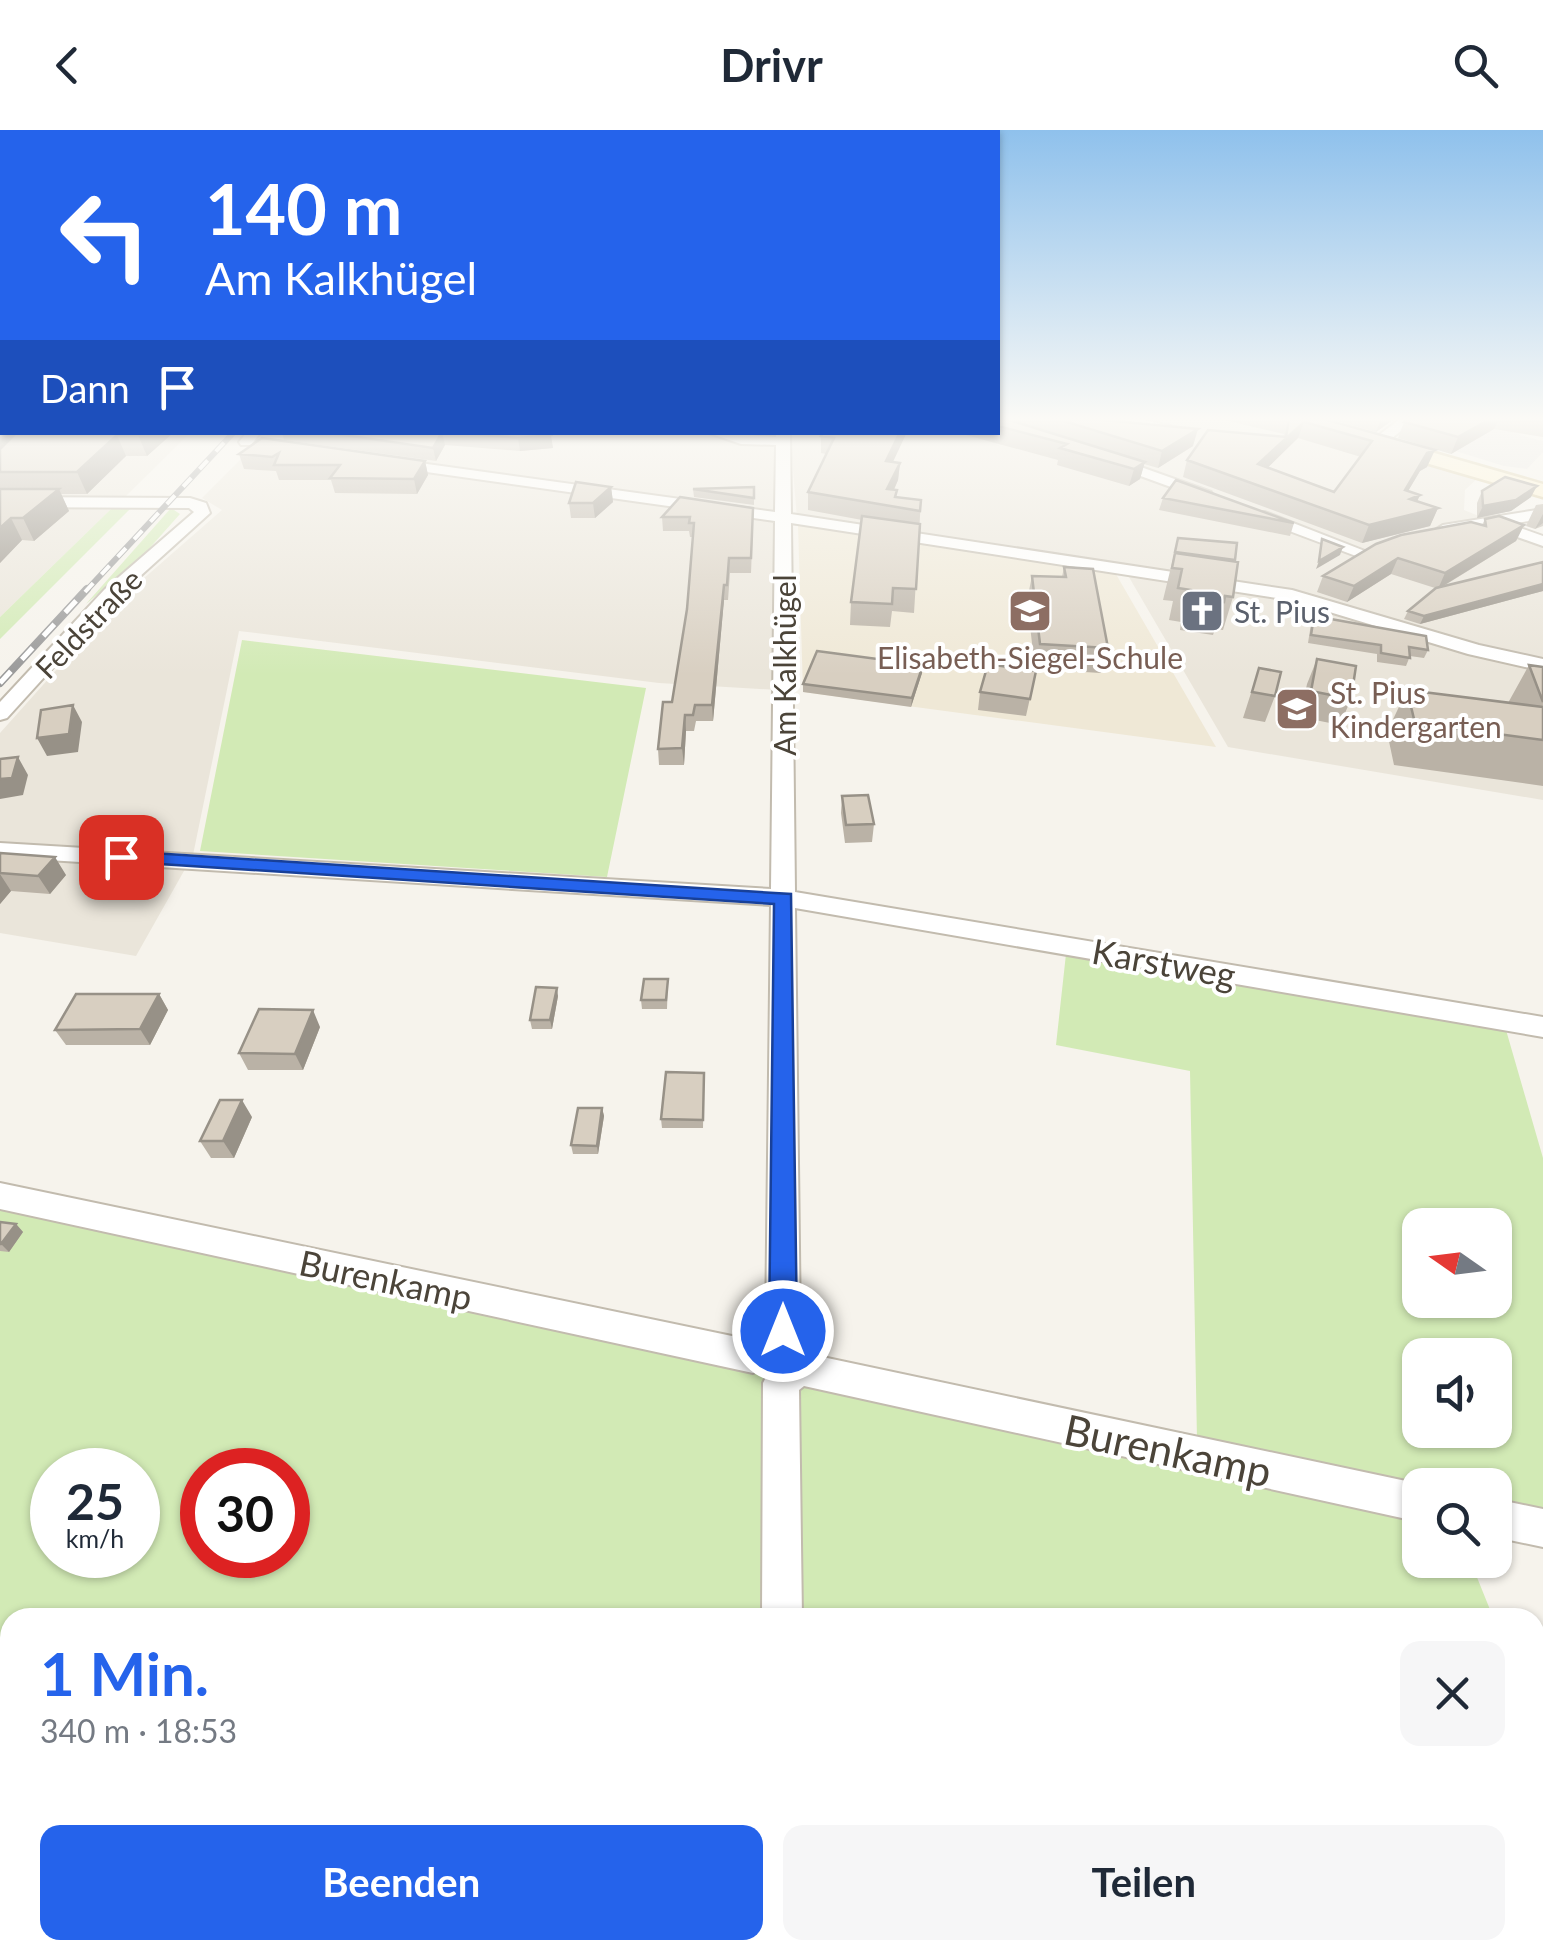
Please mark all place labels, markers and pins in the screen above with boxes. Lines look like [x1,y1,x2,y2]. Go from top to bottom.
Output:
school or university icon: Elisabeth-Siegel-Schule [1007,588,1053,634]
church icon: St. Pius [1179,588,1225,634]
place label: St. Pius [1234,593,1330,629]
place label: Elisabeth-Siegel-Schule [877,639,1183,675]
place label: St. Pius Kindergarten [1330,674,1502,744]
school or university icon: St. Pius Kindergarten [1274,686,1320,732]
pin [79,815,164,900]

